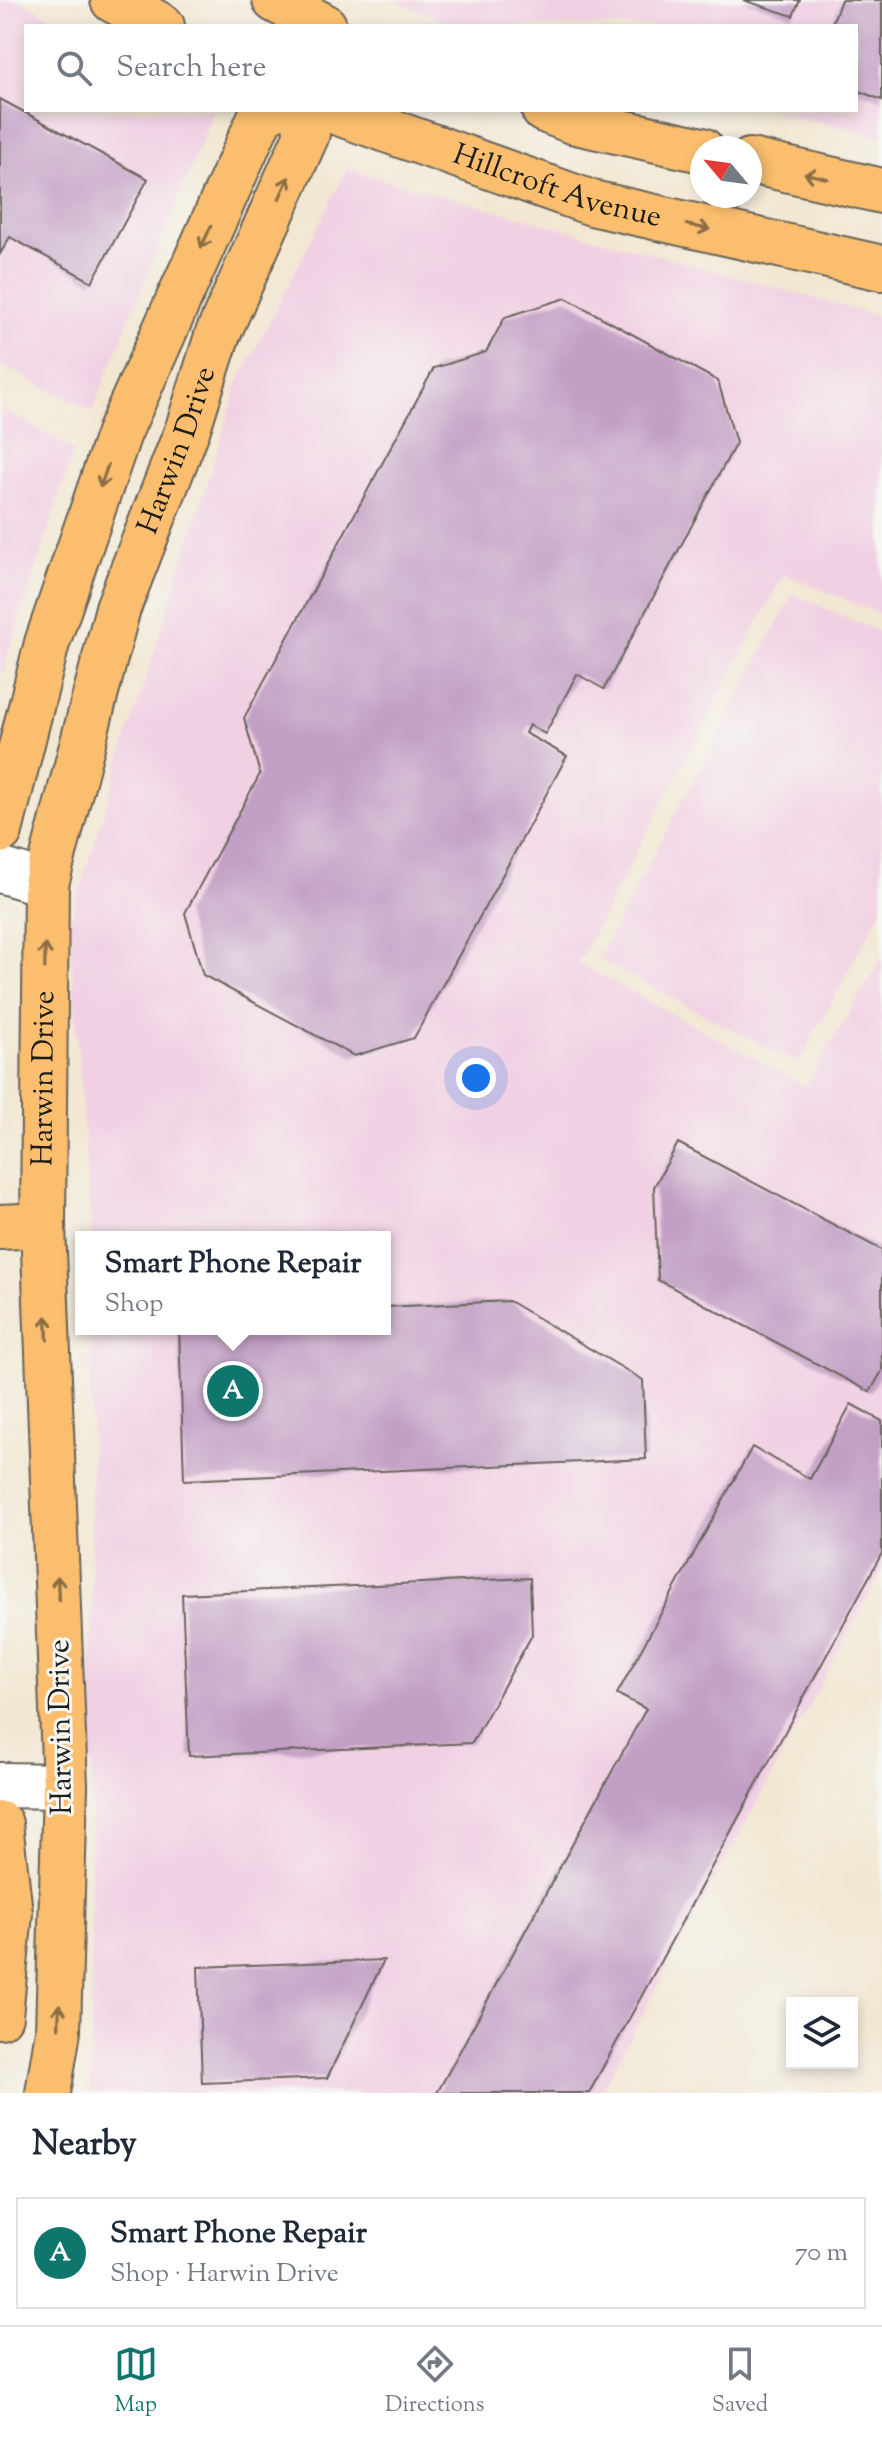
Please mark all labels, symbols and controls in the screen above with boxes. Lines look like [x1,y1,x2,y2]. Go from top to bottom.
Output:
search box [24,24,858,112]
icon: search [52,46,96,90]
text: Search here [116,47,266,90]
street label: Hillcroft Avenue [447,134,666,239]
north arrow [690,136,762,208]
one-way arrow [804,168,829,183]
one-way arrow [277,176,292,200]
one-way arrow [684,220,710,235]
one-way arrow [197,224,212,249]
street label: Harwin Drive [127,361,227,541]
one-way arrow [96,464,111,489]
one-way arrow [38,943,53,970]
street label: Harwin Drive [22,990,67,1166]
your location [456,1058,496,1098]
popup [75,1231,391,1335]
text: Smart Phone Repair [105,1243,361,1286]
text: Shop [105,1286,163,1323]
one-way arrow [40,1315,55,1342]
pin: A [207,1361,259,1421]
one-way arrow [50,1575,65,1602]
street label: Harwin Drive [39,1639,85,1815]
map controls [786,1997,858,2069]
button: layers [786,1997,858,2069]
one-way arrow [51,2003,66,2030]
text: Nearby [32,2121,137,2170]
text: Smart Phone Repair [110,2213,367,2256]
text: A [49,2235,71,2272]
text: 70 m [795,2235,848,2272]
text: Shop · Harwin Drive [110,2256,339,2293]
tab: Map [114,2342,158,2422]
tab: Directions [385,2342,484,2422]
tab: Saved [712,2342,768,2422]

